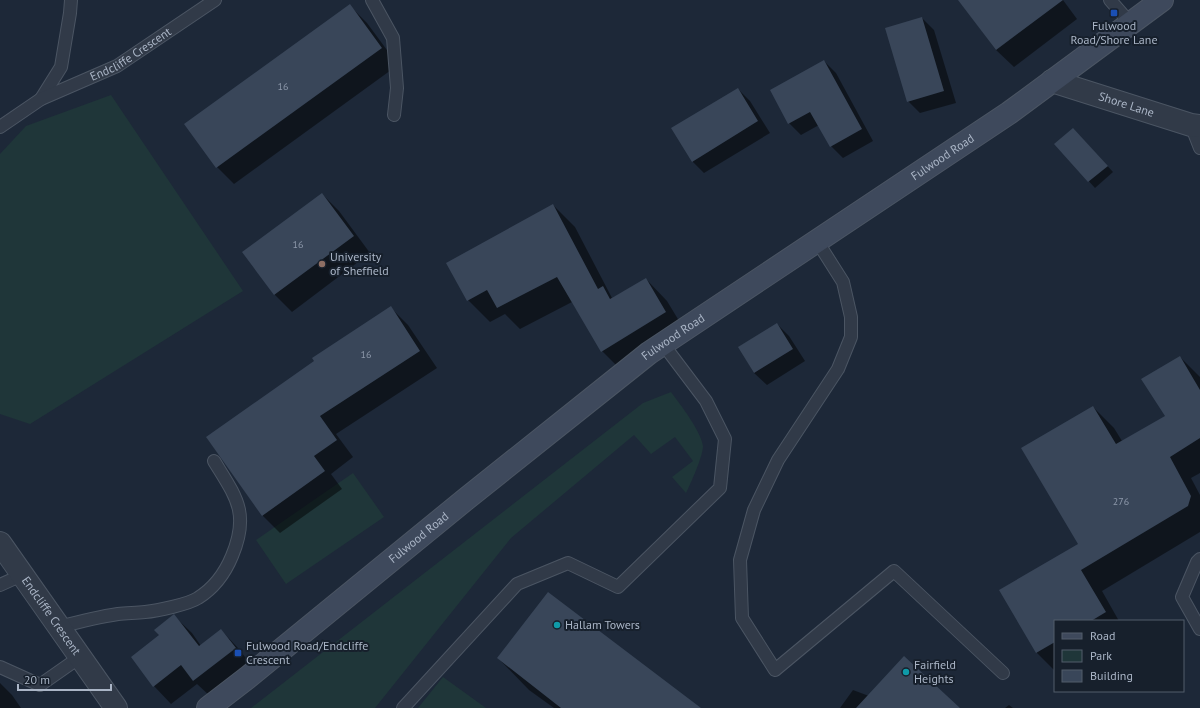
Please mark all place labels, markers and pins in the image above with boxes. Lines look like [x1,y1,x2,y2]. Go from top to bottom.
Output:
marker: Fulwood Road/Shore Lane [1109,8,1119,18]
place label: Fulwood Road/Shore Lane [1071,18,1157,47]
place label: University of Sheffield [330,249,389,278]
marker: University of Sheffield [317,259,327,269]
place label: Hallam Towers [565,617,640,632]
marker: Hallam Towers [552,620,562,630]
place label: Fulwood Road/Endcliffe Crescent [246,638,368,667]
marker: Fulwood Road/Endcliffe Crescent [233,648,243,658]
place label: Fairfield Heights [914,657,956,686]
marker: Fairfield Heights [901,667,911,677]

